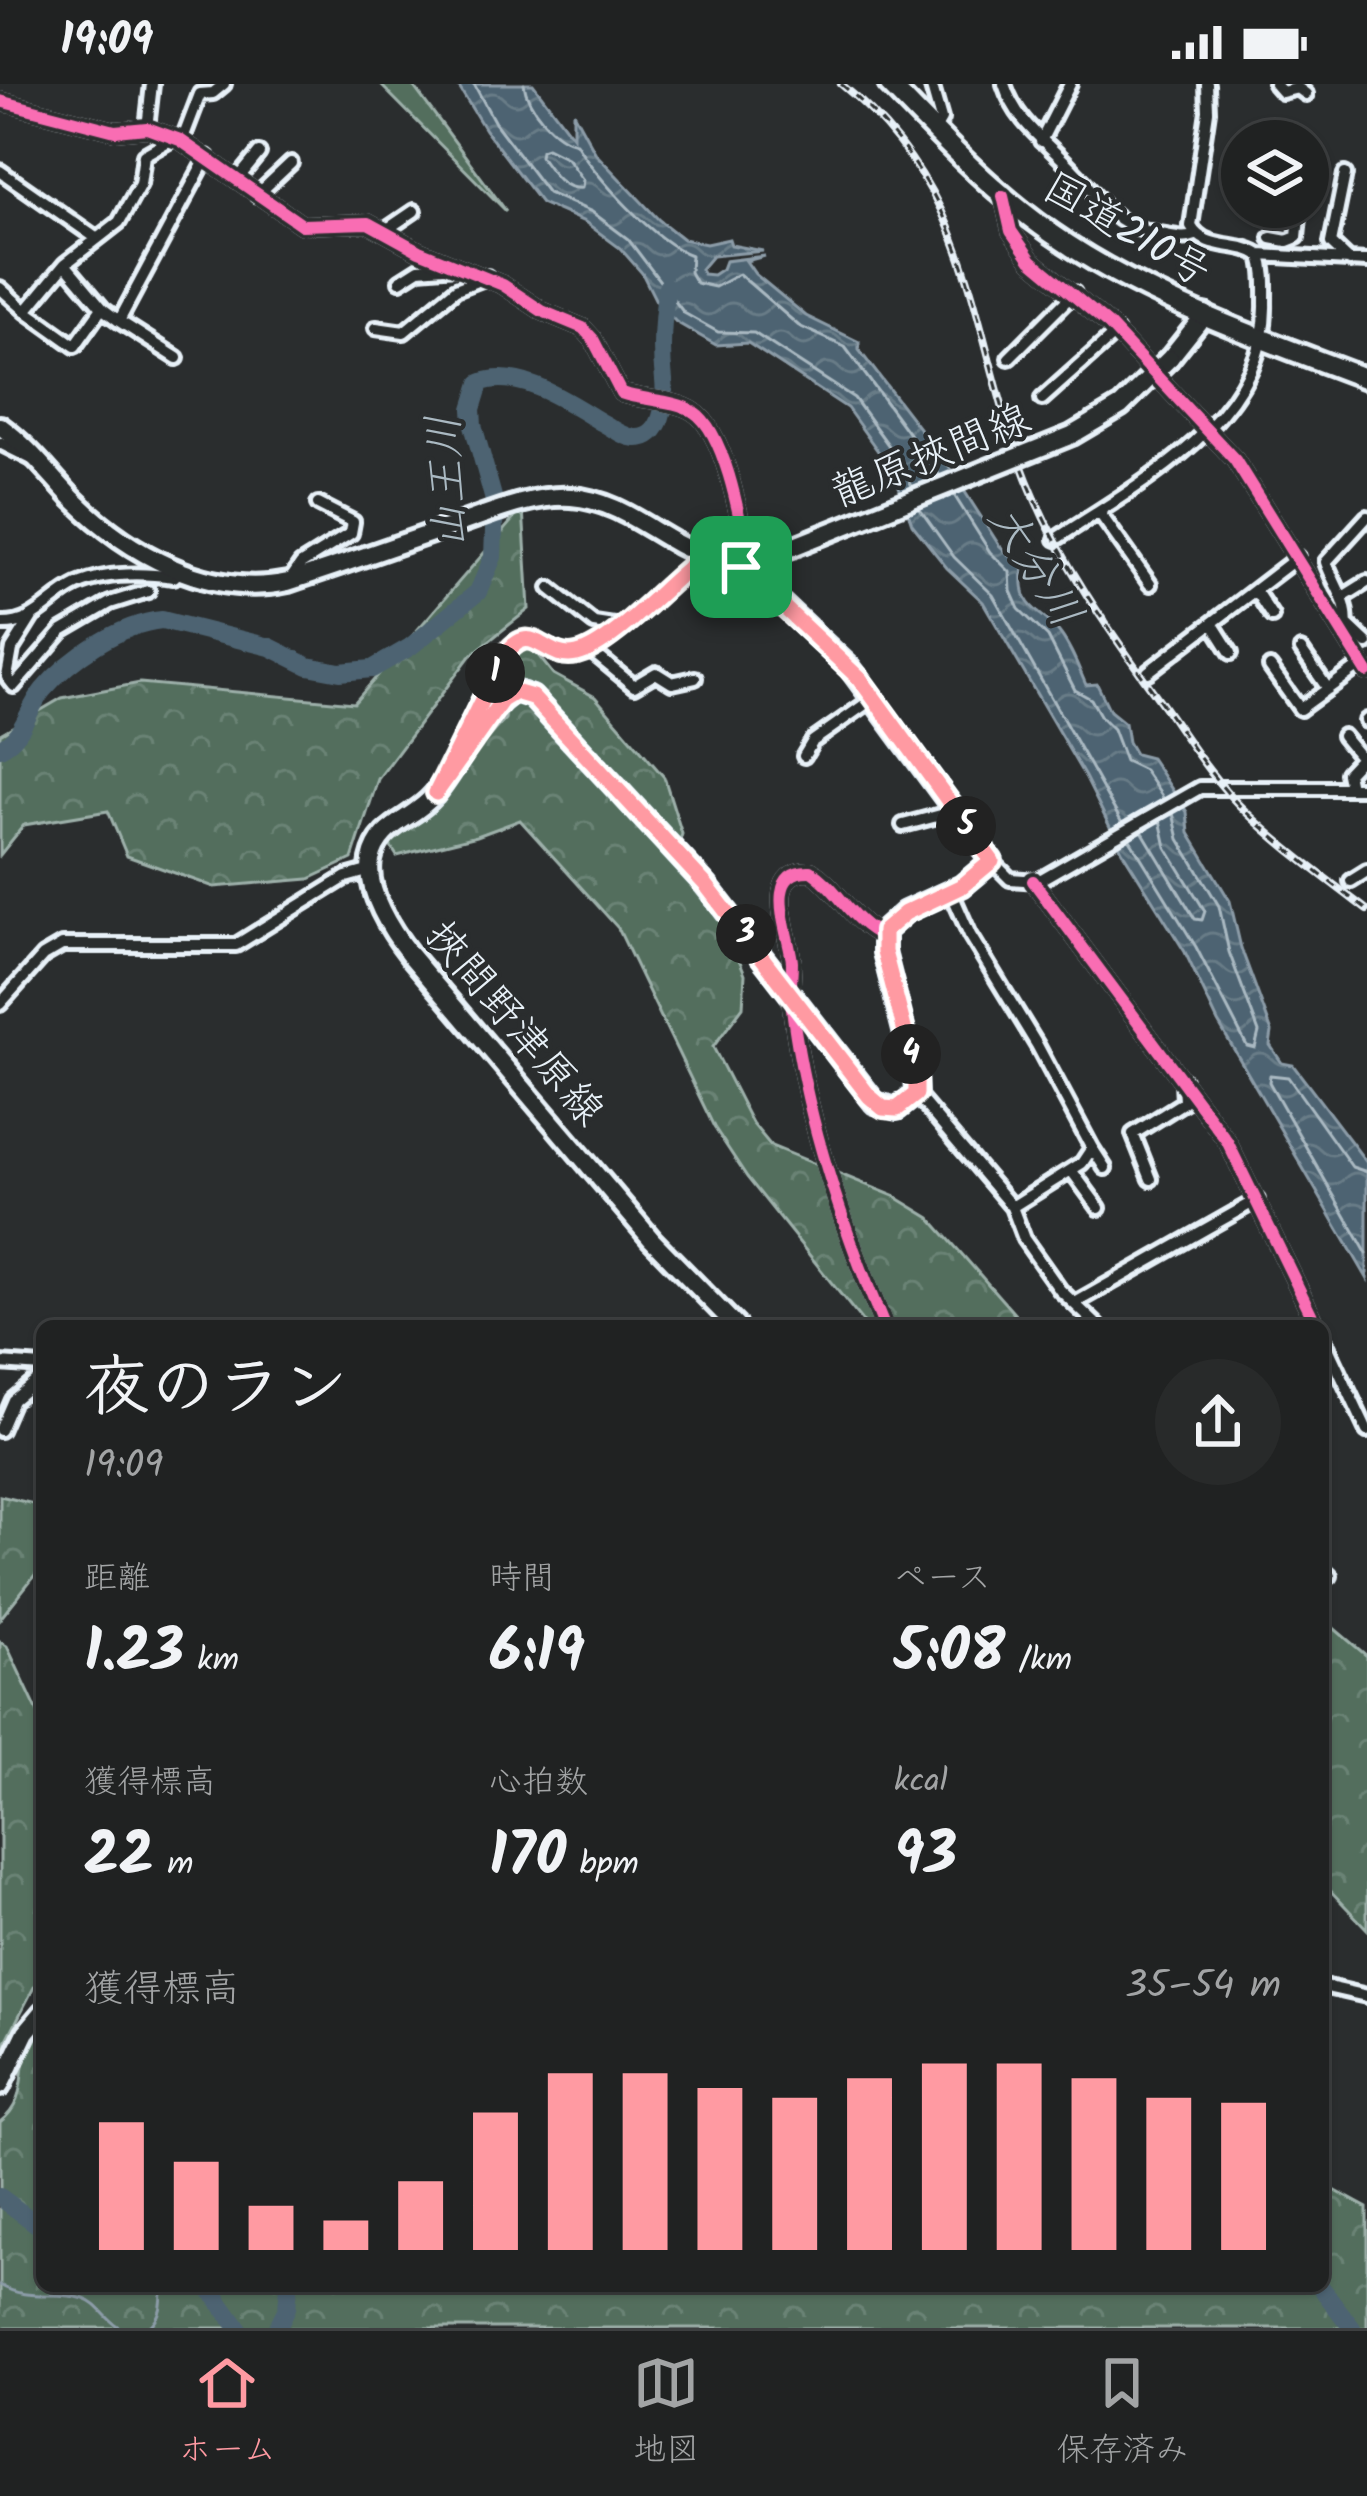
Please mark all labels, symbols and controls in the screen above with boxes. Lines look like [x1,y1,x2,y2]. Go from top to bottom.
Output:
text: 19:09 [60,6,153,78]
map controls [1221,120,1329,228]
button: layers [1221,120,1329,228]
street label: 国道210号 [1030,156,1223,306]
street label: 龍原挾間線 [821,387,1041,528]
water label: 山王川 [410,412,488,551]
water label: 大分川 [967,491,1100,643]
pin [690,516,792,618]
icon: arrive [708,534,774,600]
pin: 1 [465,643,525,703]
text: 1 [490,646,500,699]
pin: 5 [936,796,996,856]
text: 5 [958,799,974,852]
pin: 3 [716,904,776,964]
street label: 挾間野津原線 [407,906,620,1142]
text: 3 [737,907,755,960]
pin: 4 [881,1024,941,1084]
text: 4 [902,1027,920,1080]
text: 夜のラン [84,1338,348,1443]
button: share [1155,1359,1281,1485]
text: 19:09 [84,1436,163,1498]
text: 距離 [84,1553,150,1606]
text: 時間 [489,1553,555,1606]
text: ペース [894,1553,991,1606]
text: 1.23 [84,1606,184,1702]
text: 6:19 [489,1606,585,1702]
text: 5:08 [894,1606,1005,1702]
text: km [184,1635,239,1688]
text: /km [1005,1635,1072,1688]
text: kcal [894,1756,948,1809]
text: 獲得標高 [84,1757,216,1810]
text: 心拍数 [489,1757,588,1810]
text: 93 [894,1809,957,1905]
text: 22 [84,1810,154,1906]
text: 170 [489,1810,566,1906]
text: m [154,1839,193,1892]
text: bpm [566,1839,639,1892]
text: 35–54 m [1125,1956,1281,2018]
text: 獲得標高 [84,1960,240,2022]
tab: ホーム [179,2350,276,2478]
tab: 地図 [633,2350,699,2478]
tab: 保存済み [1056,2350,1188,2478]

